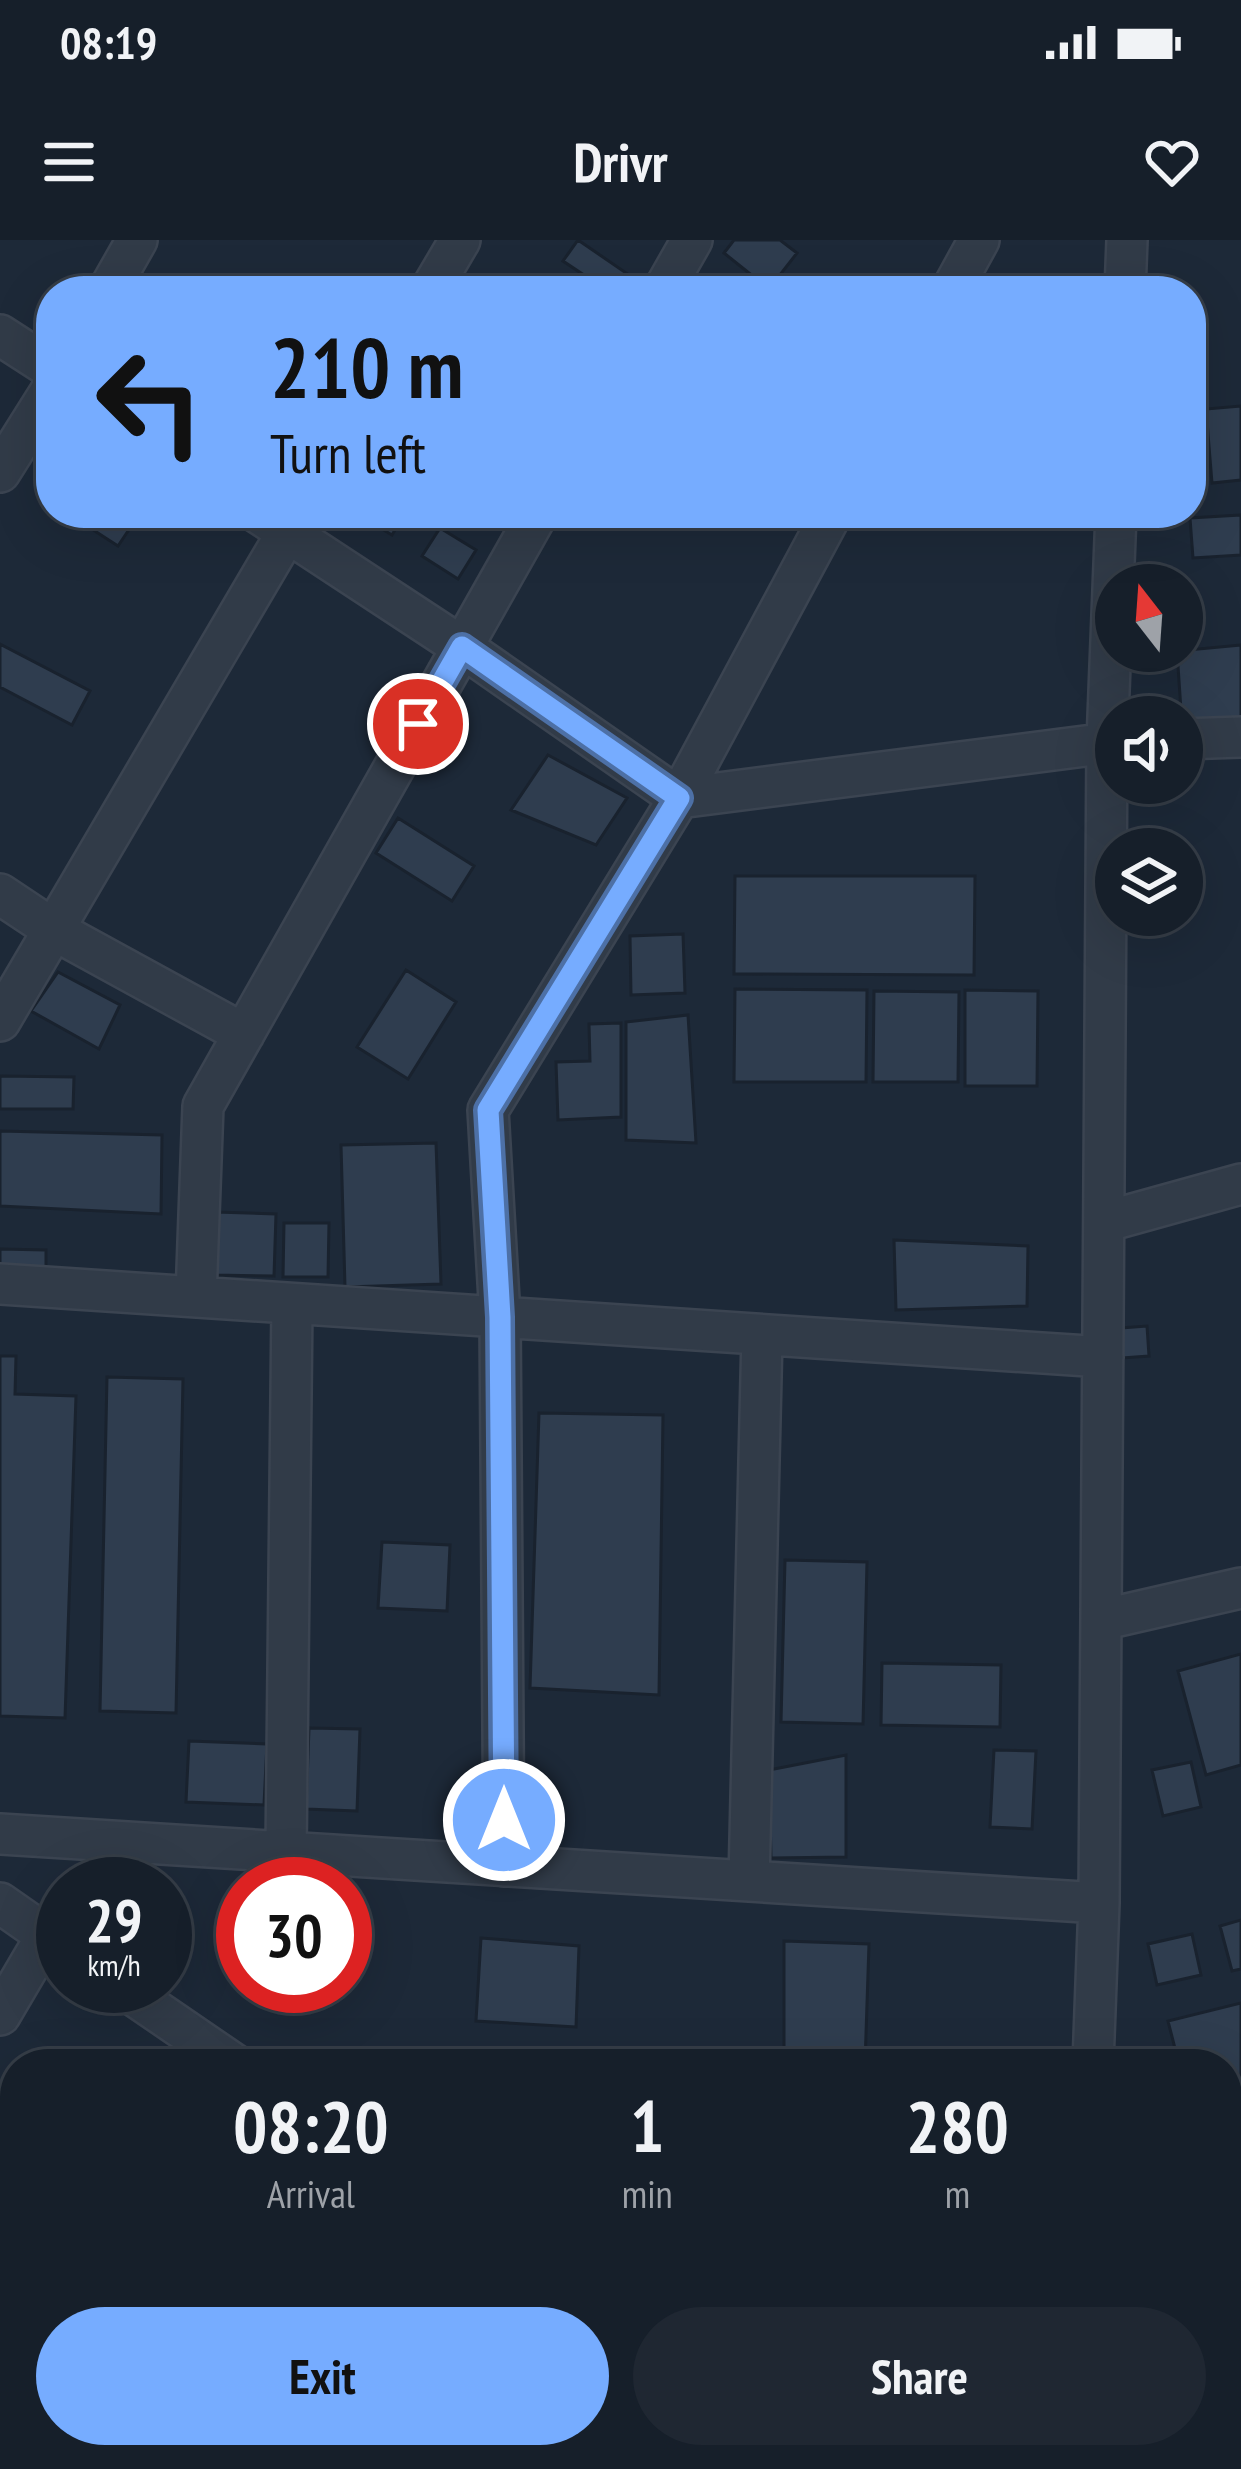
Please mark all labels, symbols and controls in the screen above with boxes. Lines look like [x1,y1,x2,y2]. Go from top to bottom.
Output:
text: 08:19 [60,13,157,71]
text: Drivr [573,127,668,197]
icon: menu [36,129,102,195]
icon: heart [1139,129,1205,195]
text: 210 m [270,312,463,421]
icon: left [72,324,228,480]
text: Turn left [270,418,426,488]
north arrow [1095,564,1203,672]
map controls [1095,564,1203,936]
pin [367,673,469,775]
icon: arrive [385,691,451,757]
button: sound [1095,696,1203,804]
button: layers [1095,828,1203,936]
position arrow [441,1757,567,1883]
speed limit sign: 30 [216,1857,372,2013]
text: 29 [85,1881,143,1959]
text: km/h [87,1945,141,1984]
text: 08:20 [233,2079,389,2172]
text: 1 [630,2079,664,2172]
text: 280 [906,2079,1009,2172]
text: Arrival [267,2168,355,2219]
text: min [622,2168,673,2219]
text: m [945,2168,970,2219]
button: Exit [36,2307,609,2445]
button: Share [633,2307,1206,2445]

